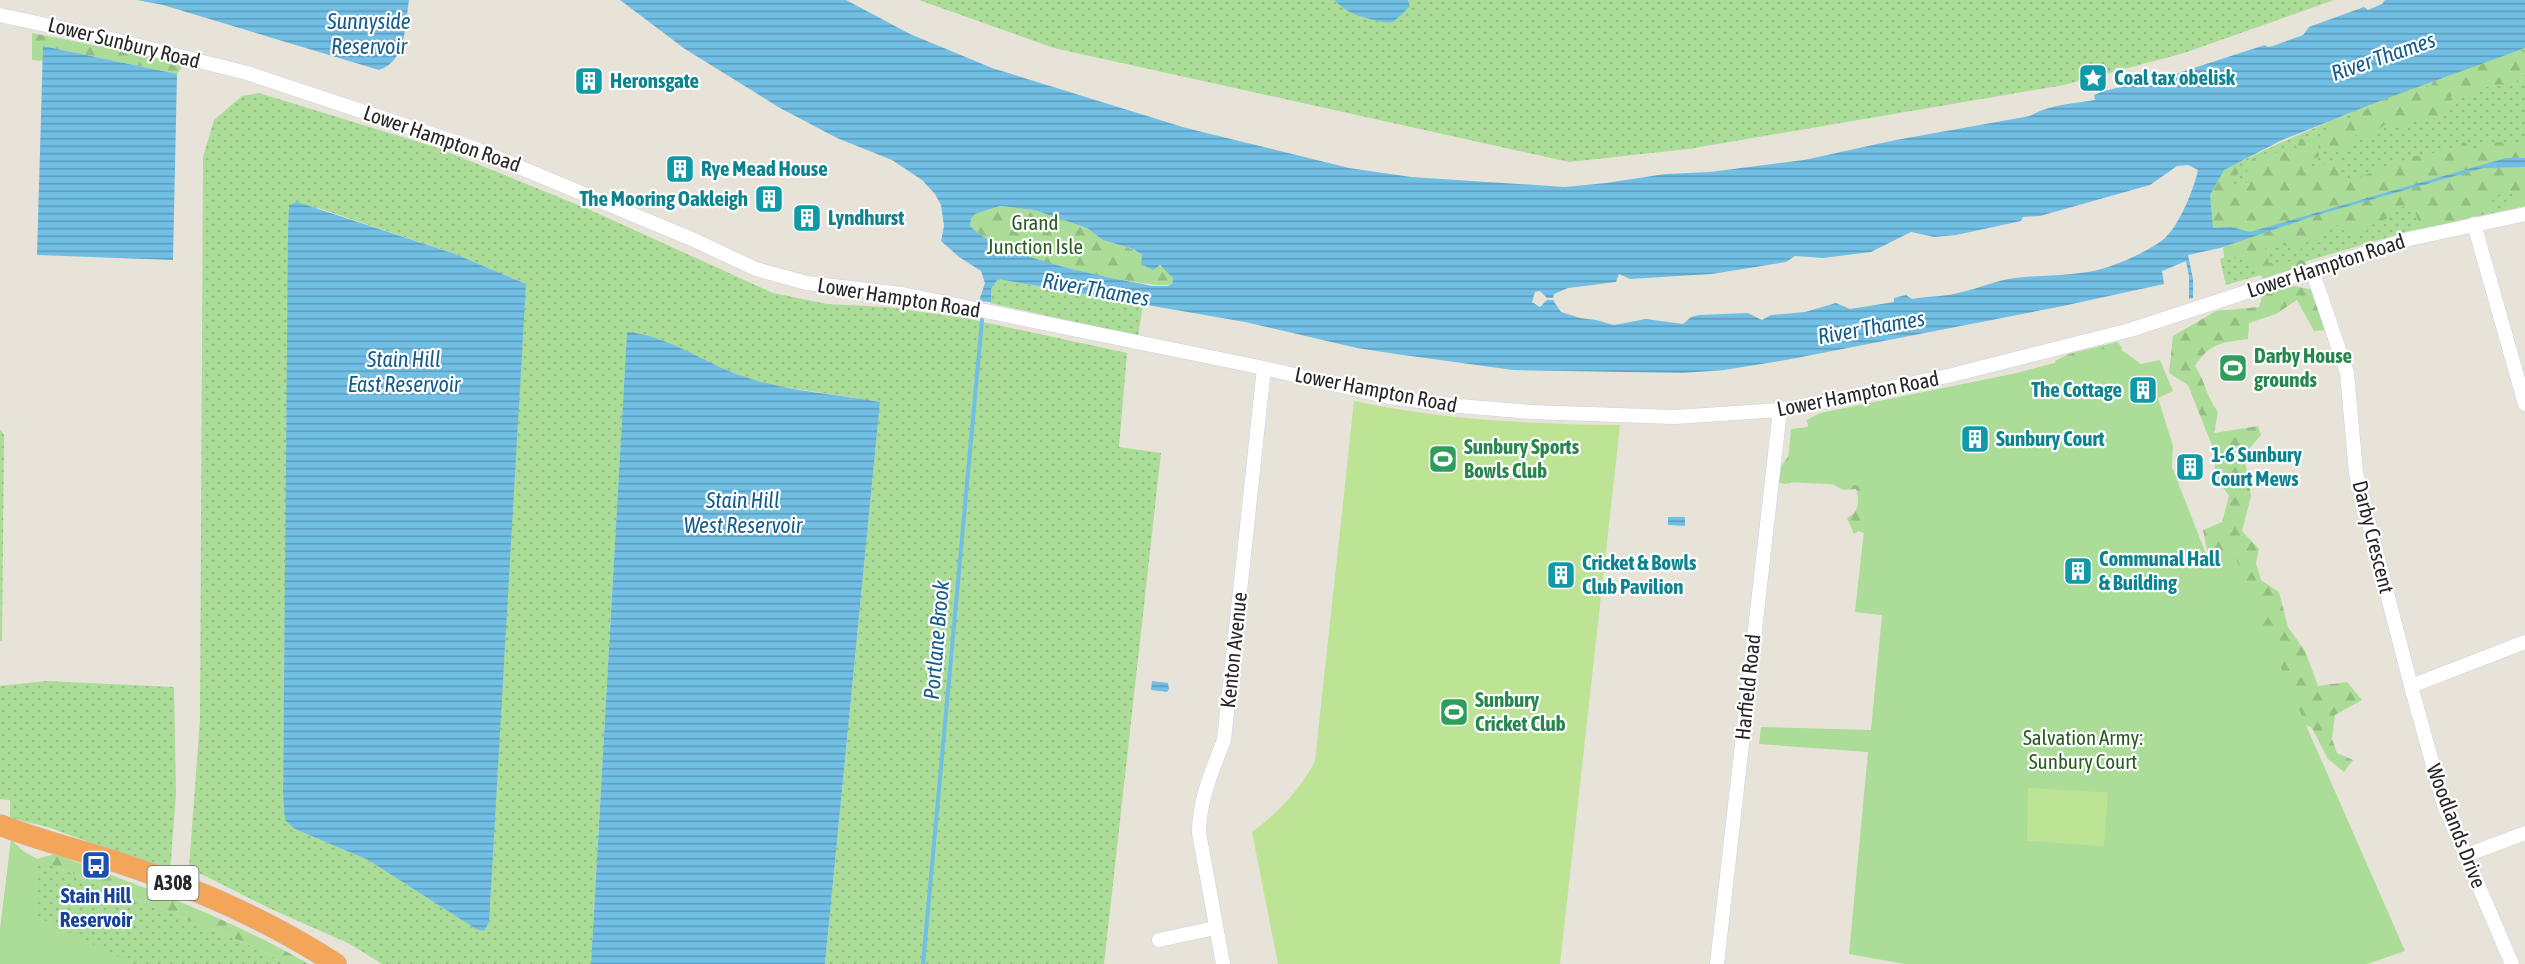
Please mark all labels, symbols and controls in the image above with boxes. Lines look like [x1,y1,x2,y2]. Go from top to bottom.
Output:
water label: Sunnyside Reservoir [326,8,411,59]
street label: Lower Sunbury Road [46,12,203,73]
water label: River Thames [2328,26,2439,86]
place icon: Coal tax obelisk [2077,62,2109,94]
building icon: Heronsgate [573,65,605,97]
place label: Coal tax obelisk [2114,65,2236,89]
place label: Heronsgate [610,68,699,92]
street label: Lower Hampton Road [361,100,524,176]
building icon: Rye Mead House [664,153,696,185]
place label: Rye Mead House [701,156,828,180]
building icon: The Mooring Oakleigh [753,183,785,215]
place label: The Mooring Oakleigh [579,186,748,210]
building icon: Lyndhurst [791,202,823,234]
place label: Lyndhurst [828,205,904,229]
park label: Grand Junction Isle [987,210,1083,258]
street label: Lower Hampton Road [2244,228,2408,302]
water label: River Thames [1041,267,1152,311]
street label: Lower Hampton Road [816,272,982,322]
water label: River Thames [1816,305,1927,349]
place label: Darby House grounds [2254,343,2352,391]
water label: Stain Hill East Reservoir [348,346,462,397]
sports icon: Darby House grounds [2217,352,2249,384]
street label: Lower Hampton Road [1293,362,1459,417]
street label: Lower Hampton Road [1775,366,1941,421]
building icon: The Cottage [2127,374,2159,406]
place label: The Cottage [2031,377,2122,401]
building icon: Sunbury Court [1959,423,1991,455]
place label: Sunbury Court [1996,426,2104,450]
place label: Sunbury Sports Bowls Club [1464,434,1580,482]
place label: 1-6 Sunbury Court Mews [2211,442,2302,490]
sports icon: Sunbury Sports Bowls Club [1427,443,1459,475]
building icon: 1-6 Sunbury Court Mews [2174,451,2206,483]
street label: Darby Crescent [2348,478,2400,596]
water label: Stain Hill West Reservoir [684,487,804,538]
place label: Communal Hall & Building [2099,546,2221,594]
place label: Cricket & Bowls Club Pavilion [1582,550,1697,598]
building icon: Communal Hall & Building [2062,555,2094,587]
building icon: Cricket & Bowls Club Pavilion [1545,559,1577,591]
water label: Portlane Brook [918,579,954,701]
street label: Kenton Avenue [1215,591,1251,709]
street label: Harfield Road [1730,633,1765,741]
place label: Sunbury Cricket Club [1475,687,1566,735]
sports icon: Sunbury Cricket Club [1438,696,1470,728]
park label: Salvation Army: Sunbury Court [2023,725,2143,773]
street label: Woodlands Drive [2422,760,2492,891]
bus stop icon: Stain Hill Reservoir [80,849,112,881]
road number: A308 [148,866,198,900]
place label: Stain Hill Reservoir [60,883,133,931]

